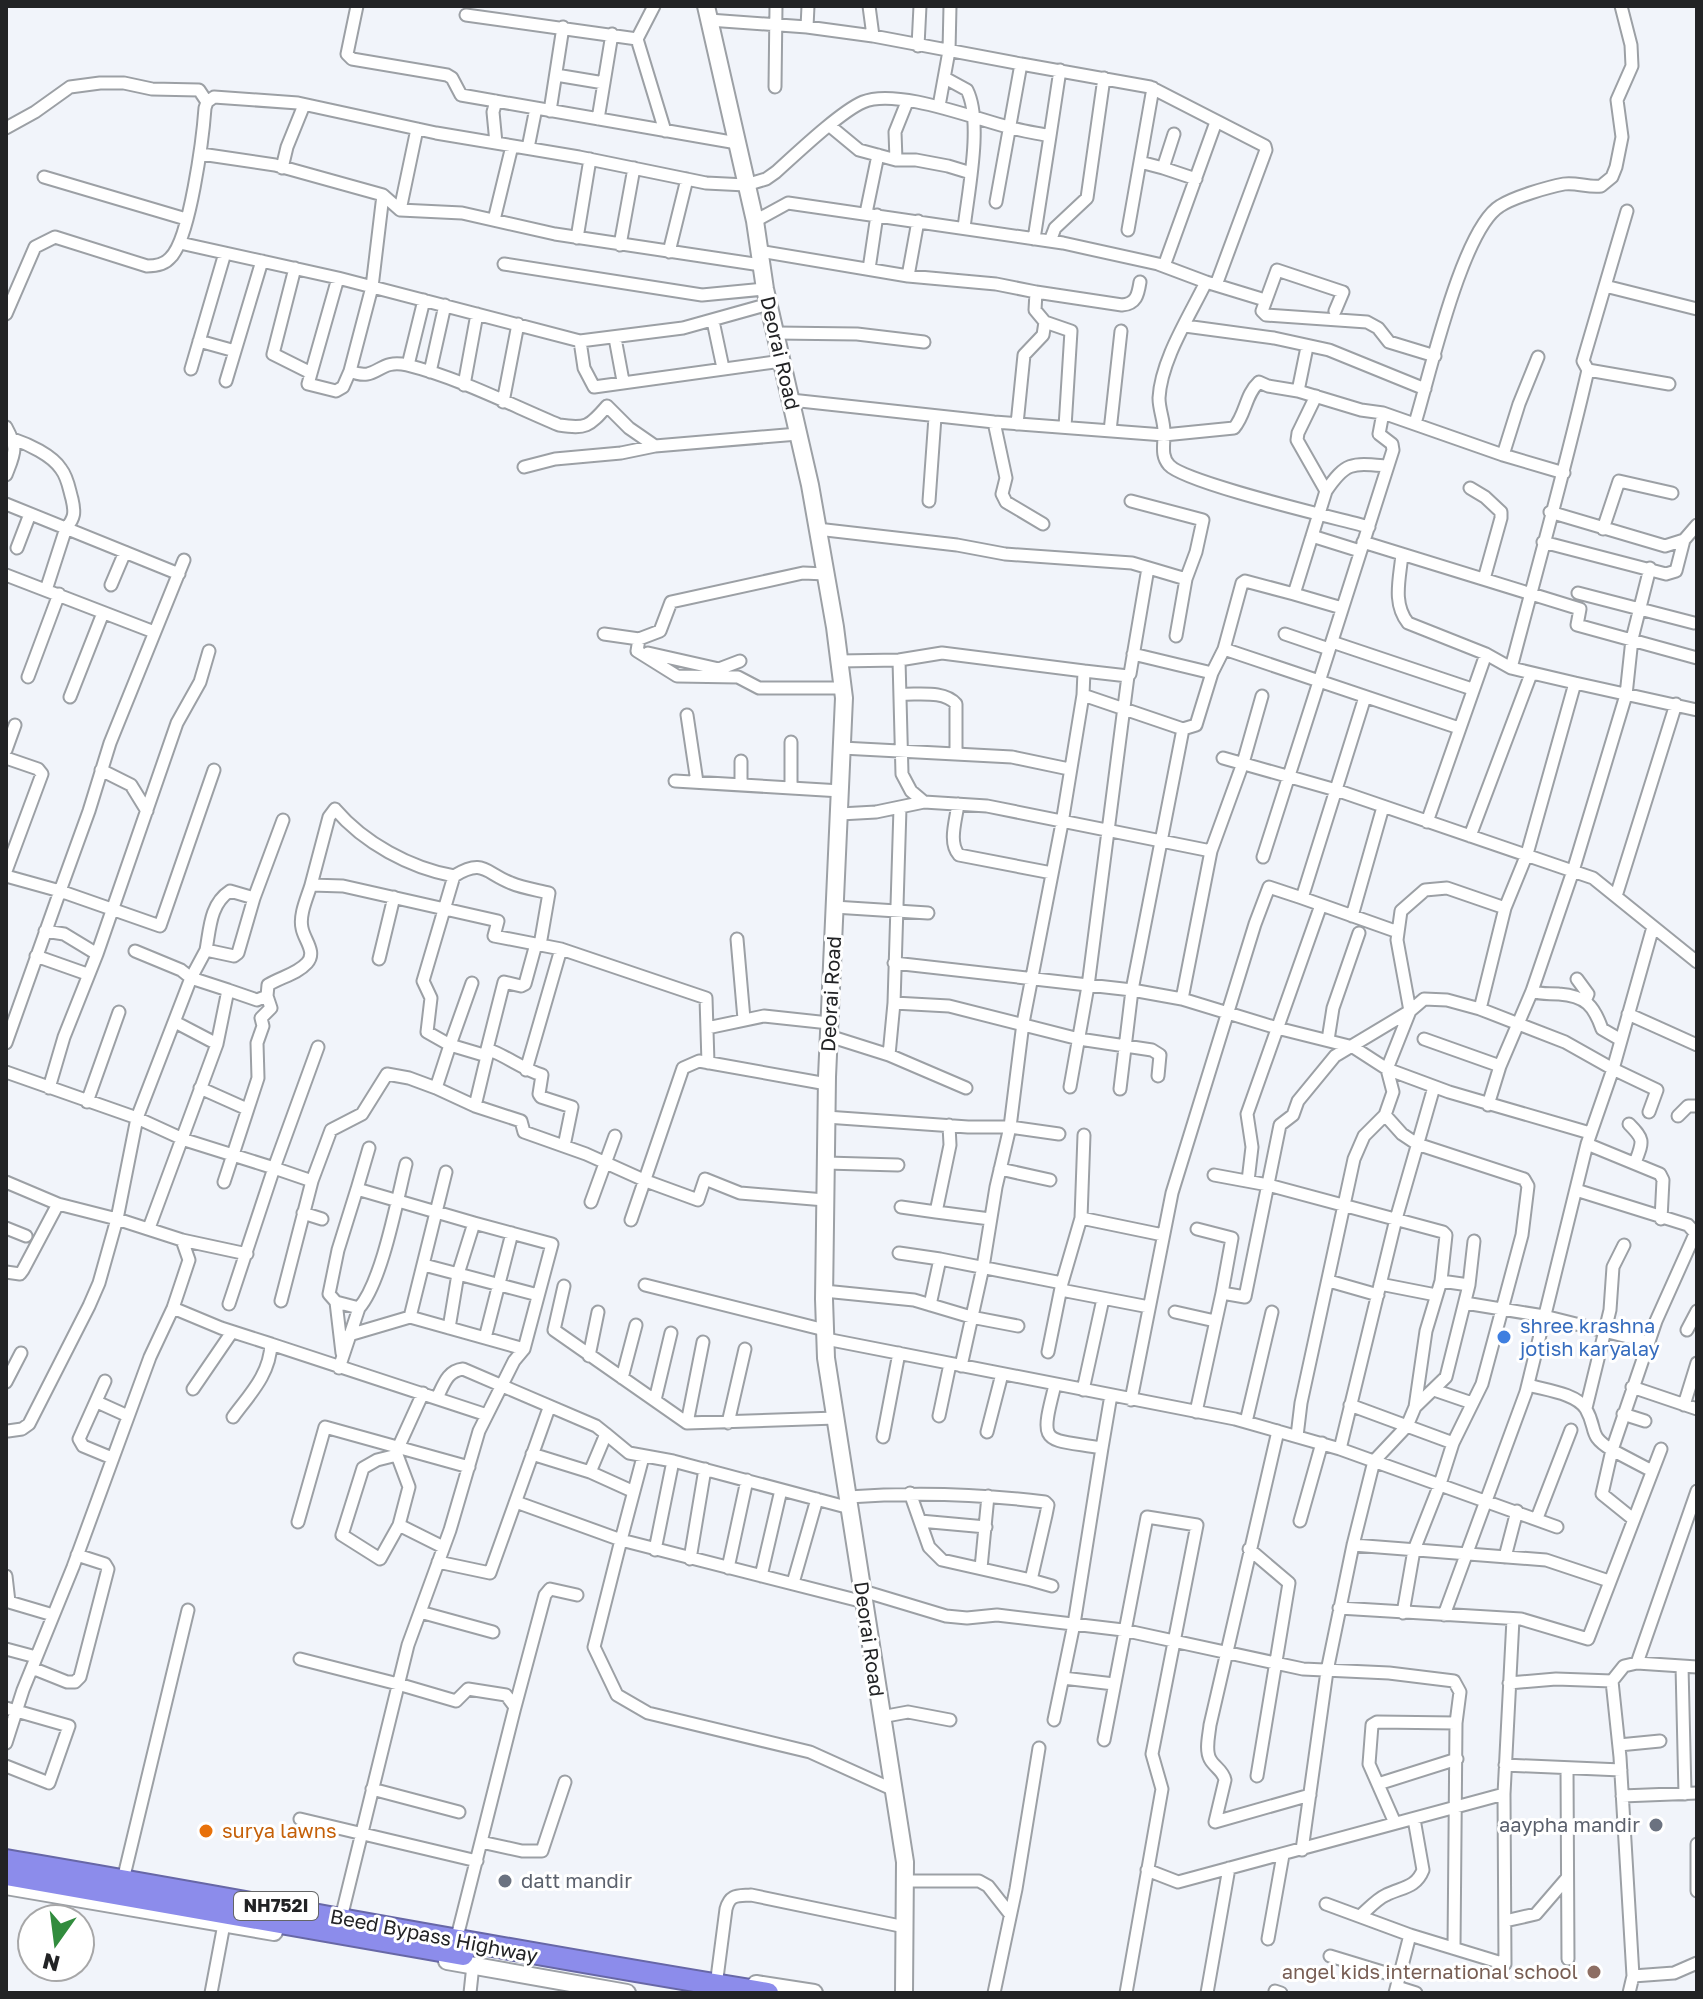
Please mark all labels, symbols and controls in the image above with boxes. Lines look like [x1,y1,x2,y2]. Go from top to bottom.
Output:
street label: Deorai Road [756,294,806,412]
street label: Deorai Road [815,935,845,1052]
place label: shree krashna jotish karyalay [1519,1313,1660,1360]
marker: shree krashna jotish karyalay [1495,1328,1513,1346]
street label: Deorai Road [850,1580,890,1698]
place label: aaypha mandir [1499,1812,1640,1836]
marker: aaypha mandir [1647,1816,1665,1834]
place label: surya lawns [222,1818,337,1842]
marker: surya lawns [197,1822,215,1840]
place label: datt mandir [521,1868,632,1892]
marker: datt mandir [496,1872,514,1890]
road number: NH752I [234,1892,318,1920]
north arrow [16,1903,96,1983]
street label: Beed Bypass Highway [328,1903,540,1967]
text: N [40,1948,62,1978]
place label: angel kids international school [1282,1959,1578,1983]
marker: angel kids international school [1585,1963,1603,1981]

